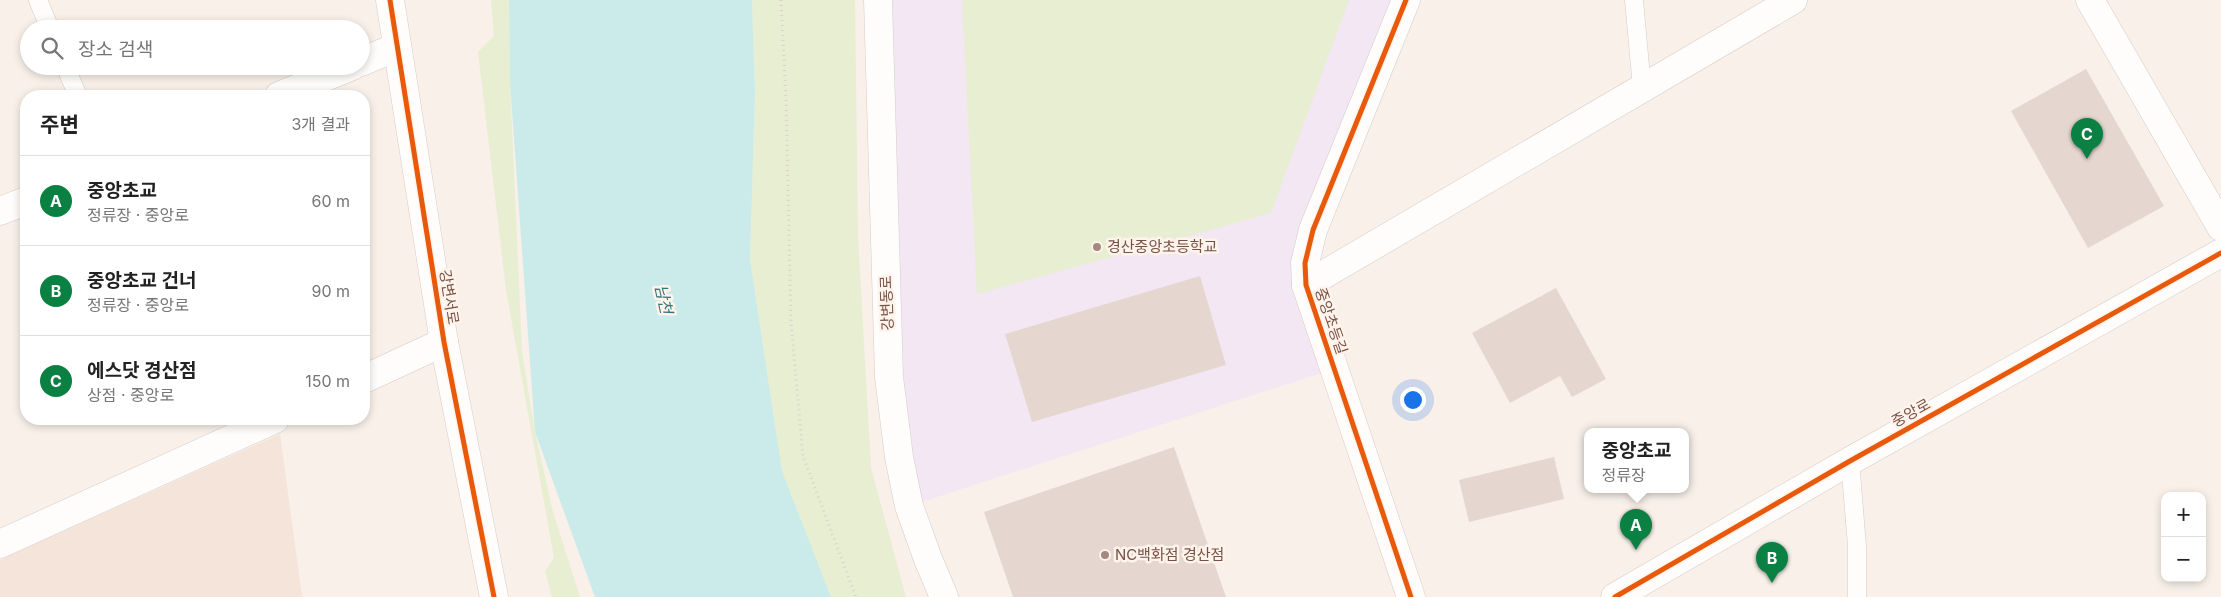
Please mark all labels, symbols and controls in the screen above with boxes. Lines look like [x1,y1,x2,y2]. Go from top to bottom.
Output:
search box [20,20,370,75]
icon: search [38,34,66,62]
text: 장소 검색 [78,38,153,61]
text: 주변 [40,112,79,137]
text: 3개 결과 [291,114,350,134]
pin: C [2071,118,2103,159]
text: 중앙초교 [87,179,157,202]
text: A [50,191,62,211]
text: 60 m [311,191,350,211]
text: 정류장 · 중앙로 [87,205,189,225]
place label: 경산중앙초등학교 [1107,237,1217,256]
marker: 경산중앙초등학교 [1091,241,1103,253]
street label: 강변서로 [436,268,463,326]
text: 중앙초교 건너 [87,269,196,292]
street label: 강변동로 [876,275,897,331]
text: B [51,281,61,301]
text: 90 m [311,281,350,301]
water label: 남천 [651,283,677,318]
street label: 중앙초등길 [1311,285,1352,357]
text: 정류장 · 중앙로 [87,295,189,315]
text: 에스닷 경산점 [87,359,196,382]
text: C [50,371,62,391]
text: 150 m [305,371,350,391]
text: 상점 · 중앙로 [87,385,174,405]
your location [1400,387,1426,413]
street label: 중앙로 [1888,394,1933,431]
popup [1584,428,1689,493]
text: 중앙초교 [1602,439,1671,462]
text: 정류장 [1602,465,1646,485]
map controls [2161,492,2206,582]
button: + [2161,492,2206,537]
pin: A [1620,509,1652,550]
button: − [2161,537,2206,582]
pin: B [1756,542,1788,583]
place label: NC백화점 경산점 [1115,545,1224,564]
marker: NC백화점 경산점 [1099,549,1111,561]

